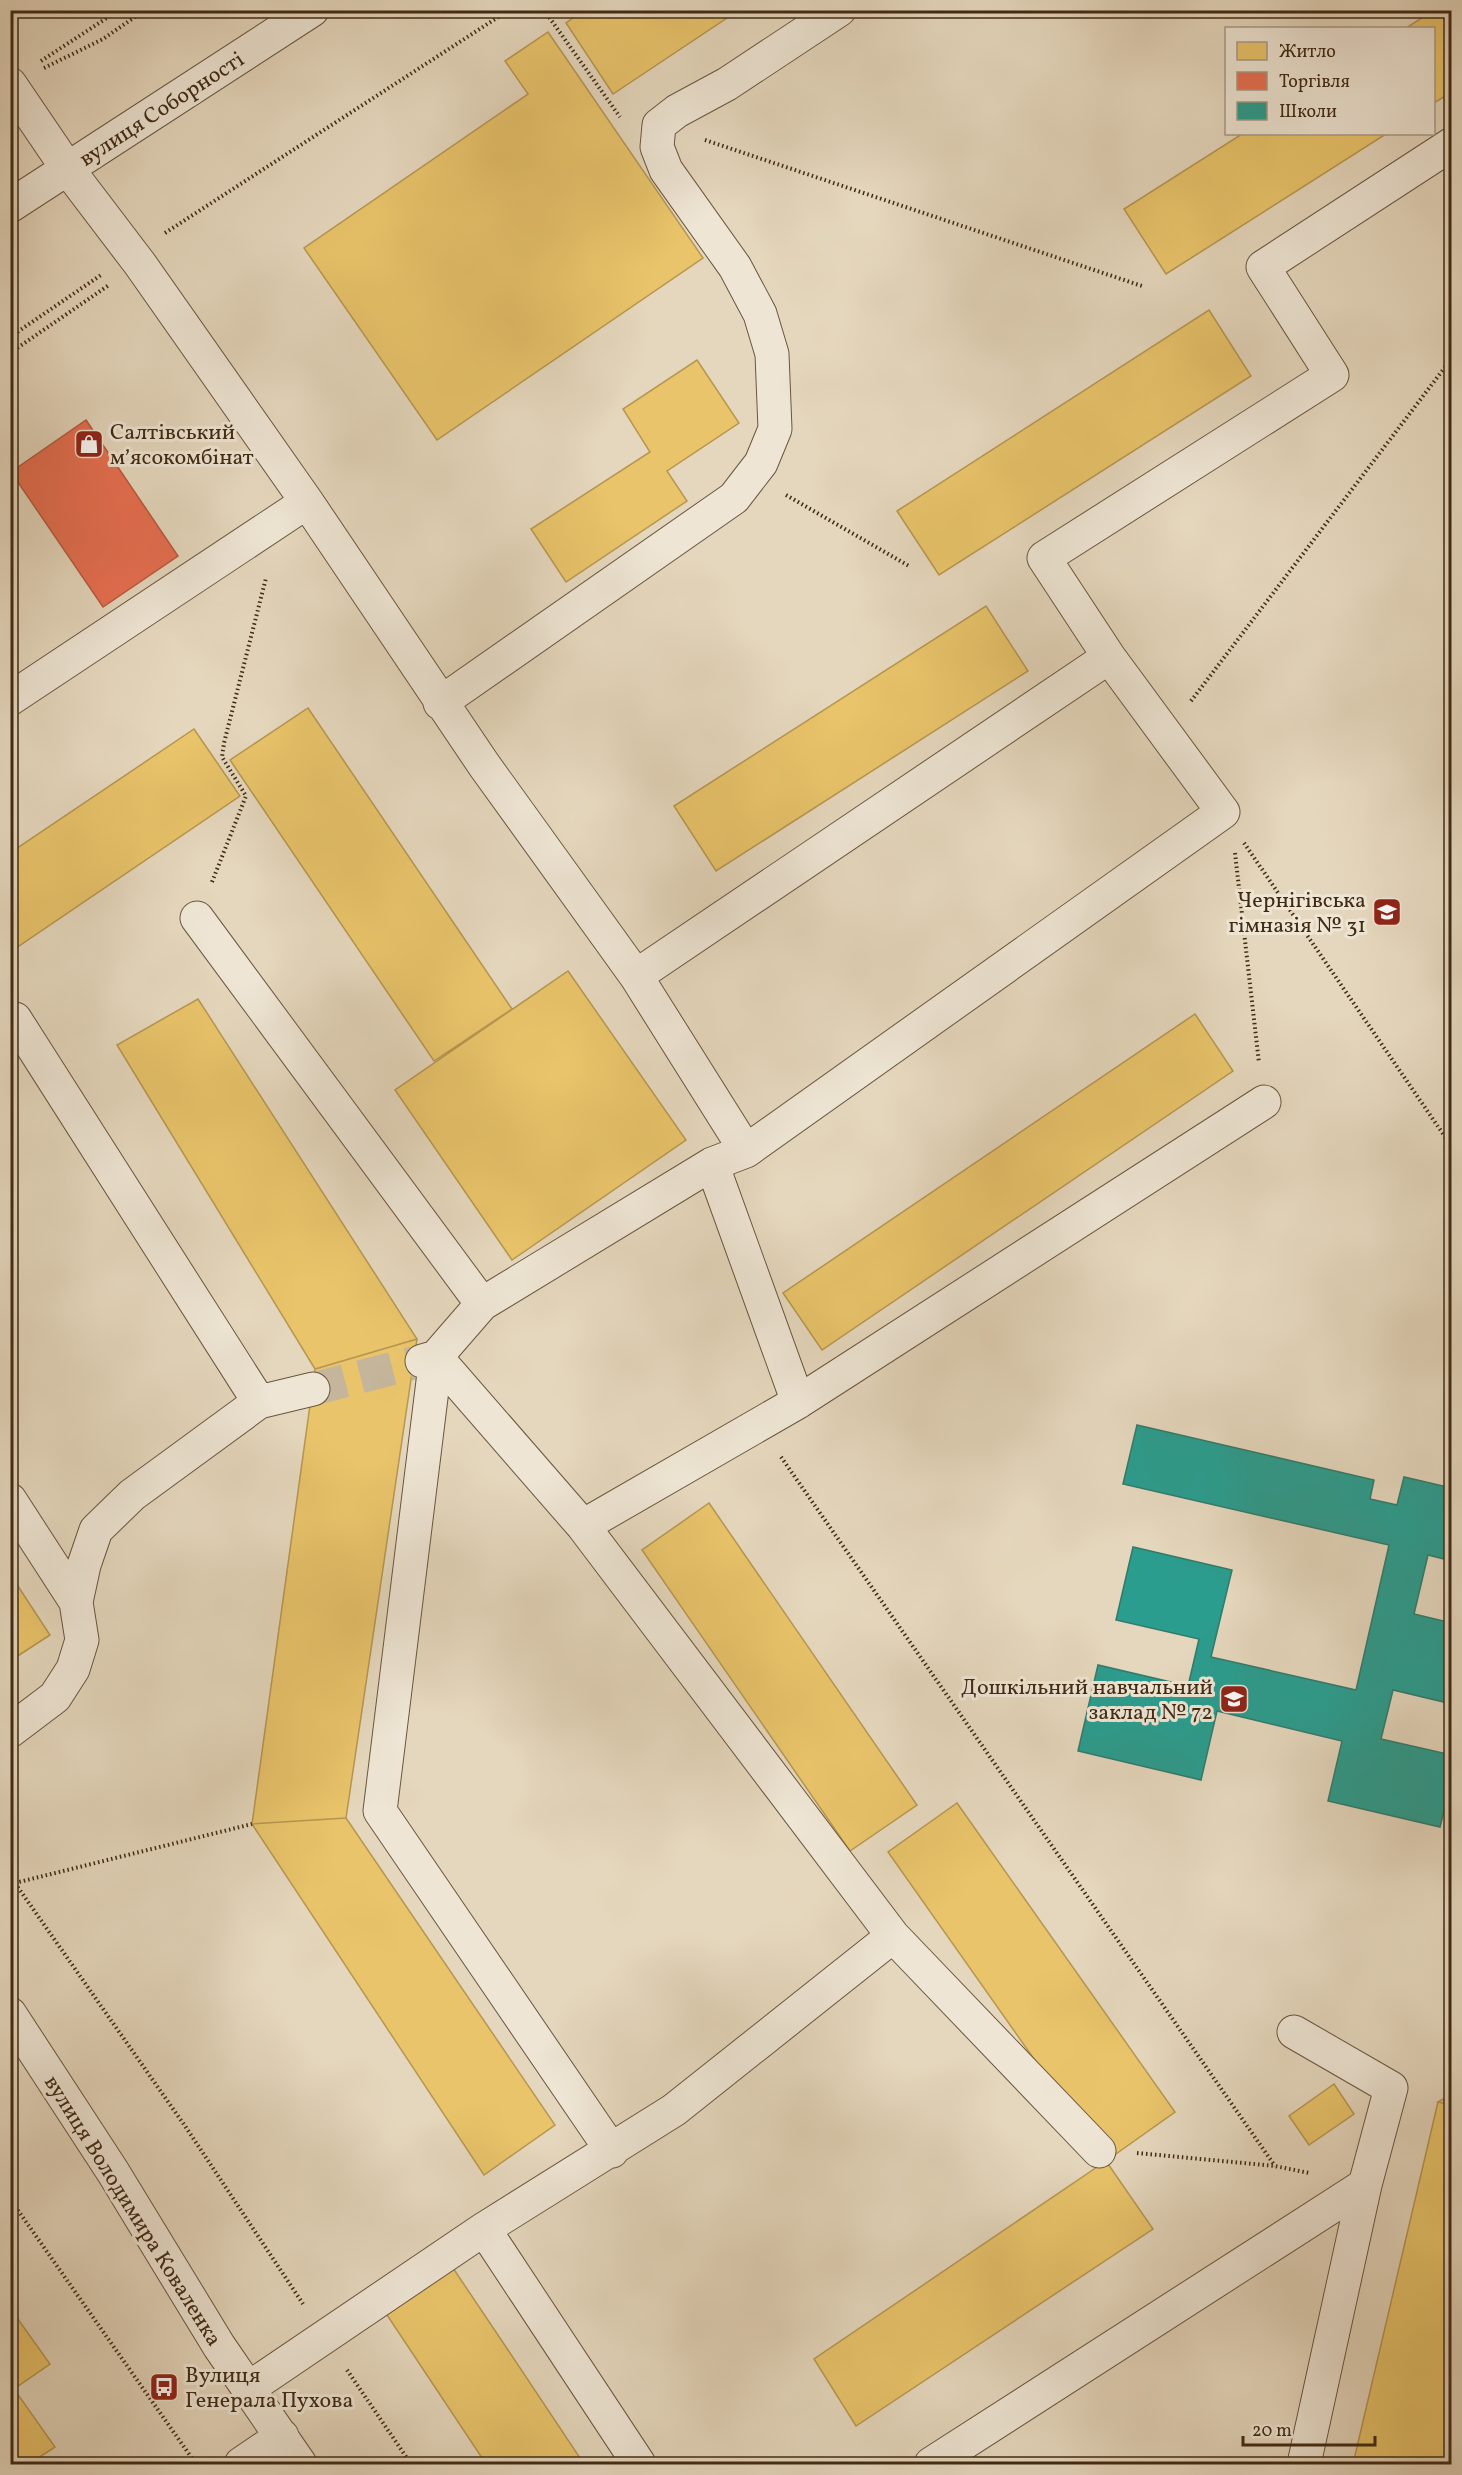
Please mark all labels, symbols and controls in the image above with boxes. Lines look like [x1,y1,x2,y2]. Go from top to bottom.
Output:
legend [1225,27,1435,135]
text: Житло [1279,40,1336,65]
street label: вулиця Соборності [74,45,251,175]
text: Торгівля [1279,70,1350,95]
text: Школи [1279,100,1337,125]
place label: Салтівський мʼясокомбінат [110,418,254,474]
shop icon: Салтівський мʼясокомбінат [73,428,105,460]
place label: Чернігівська гімназія № 31 [1228,886,1366,942]
school or university icon: Чернігівська гімназія № 31 [1371,896,1403,928]
place label: Дошкільний навчальний заклад № 72 [961,1673,1213,1729]
school or university icon: Дошкільний навчальний заклад № 72 [1218,1683,1250,1715]
street label: вулиця Володимира Коваленка [35,2070,228,2353]
place label: Вулиця Генерала Пухова [185,2361,353,2417]
bus stop icon: Вулиця Генерала Пухова [148,2371,180,2403]
scale bar [1243,2409,1375,2447]
text: 20 m [1252,2419,1292,2444]

